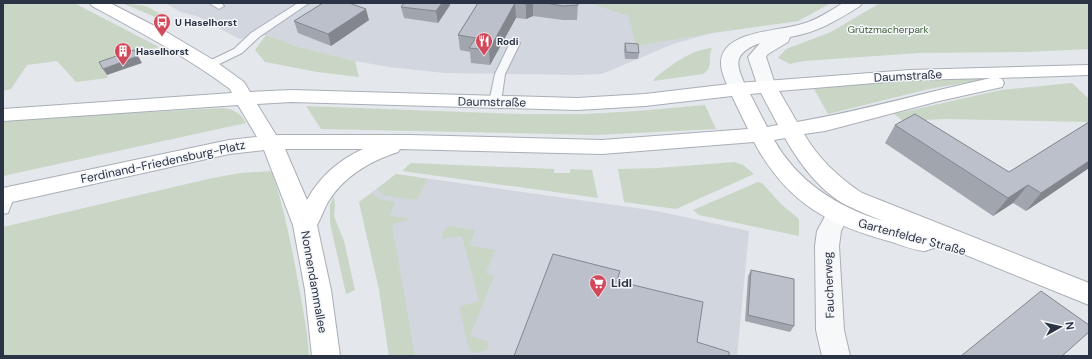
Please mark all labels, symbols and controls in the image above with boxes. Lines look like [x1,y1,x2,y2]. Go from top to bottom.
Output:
bus stop icon: U Haselhorst [152,12,172,37]
place label: U Haselhorst [175,16,237,29]
park label: Grützmacherpark [847,23,929,36]
restaurant icon: Rodi [474,31,494,56]
place label: Rodi [497,35,519,48]
building icon: Haselhorst [113,41,133,66]
place label: Haselhorst [136,45,189,58]
street label: Daumstraße [873,66,943,86]
street label: Daumstraße [458,93,526,111]
street label: Ferdinand-Friedensburg-Platz [79,137,247,187]
street label: Gartenfelder Straße [856,215,968,259]
street label: Nonnendammallee [297,229,331,335]
street label: Faucherweg [820,251,838,319]
supermarket icon: Lidl [588,273,608,298]
place label: Lidl [611,275,632,291]
north arrow [1040,307,1080,347]
text: N [1062,321,1077,331]

